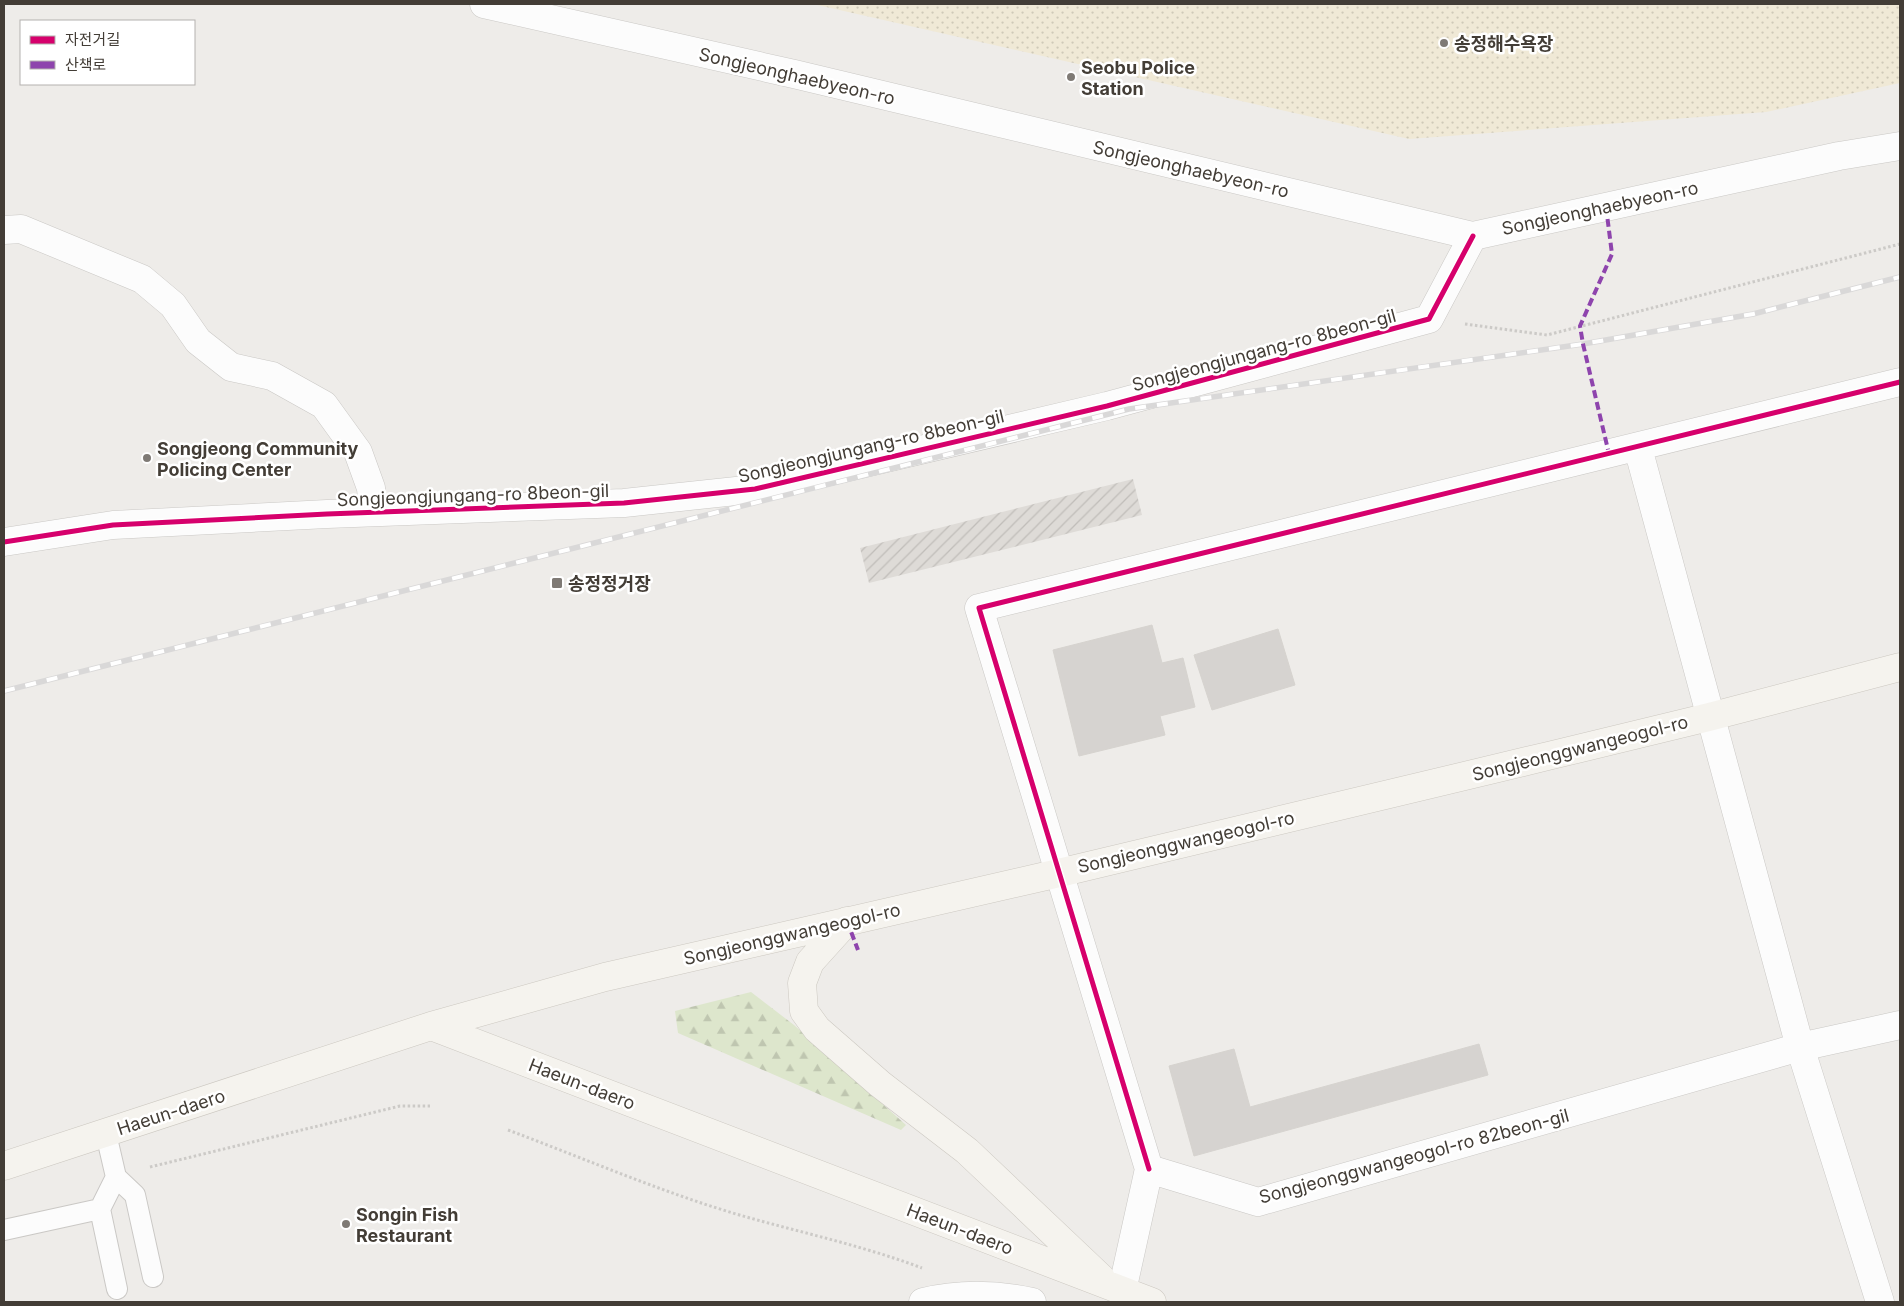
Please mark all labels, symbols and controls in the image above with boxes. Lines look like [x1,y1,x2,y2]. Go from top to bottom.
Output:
legend [20,20,195,85]
text: 자전거길 [65,30,120,49]
place label: 송정해수욕장 [1454,33,1554,54]
marker: 송정해수욕장 [1438,37,1450,49]
street label: Songjeonghaebyeon-ro [697,43,897,109]
text: 산책로 [65,55,106,74]
place label: Seobu Police Station [1081,57,1195,99]
marker: Seobu Police Station [1065,71,1077,83]
street label: Songjeonghaebyeon-ro [1091,136,1291,202]
street label: Songjeonghaebyeon-ro [1500,177,1700,239]
street label: Songjeongjungang-ro 8beon-gil [1130,305,1398,395]
street label: Songjeongjungang-ro 8beon-gil [736,405,1006,487]
place label: Songjeong Community Policing Center [157,438,359,480]
marker: Songjeong Community Policing Center [141,452,153,464]
street label: Songjeongjungang-ro 8beon-gil [336,480,610,510]
place label: 송정정거장 [568,573,651,594]
marker: 송정정거장 [550,576,564,590]
street label: Songjeonggwangeogol-ro [1470,711,1690,785]
street label: Songjeonggwangeogol-ro [1076,807,1296,877]
street label: Songjeonggwangeogol-ro [682,899,902,969]
street label: Haeun-daero [526,1054,638,1114]
street label: Haeun-daero [114,1085,228,1139]
street label: Songjeonggwangeogol-ro 82beon-gil [1257,1104,1571,1208]
street label: Haeun-daero [904,1199,1016,1259]
place label: Songin Fish Restaurant [356,1204,458,1246]
marker: Songin Fish Restaurant [340,1218,352,1230]

